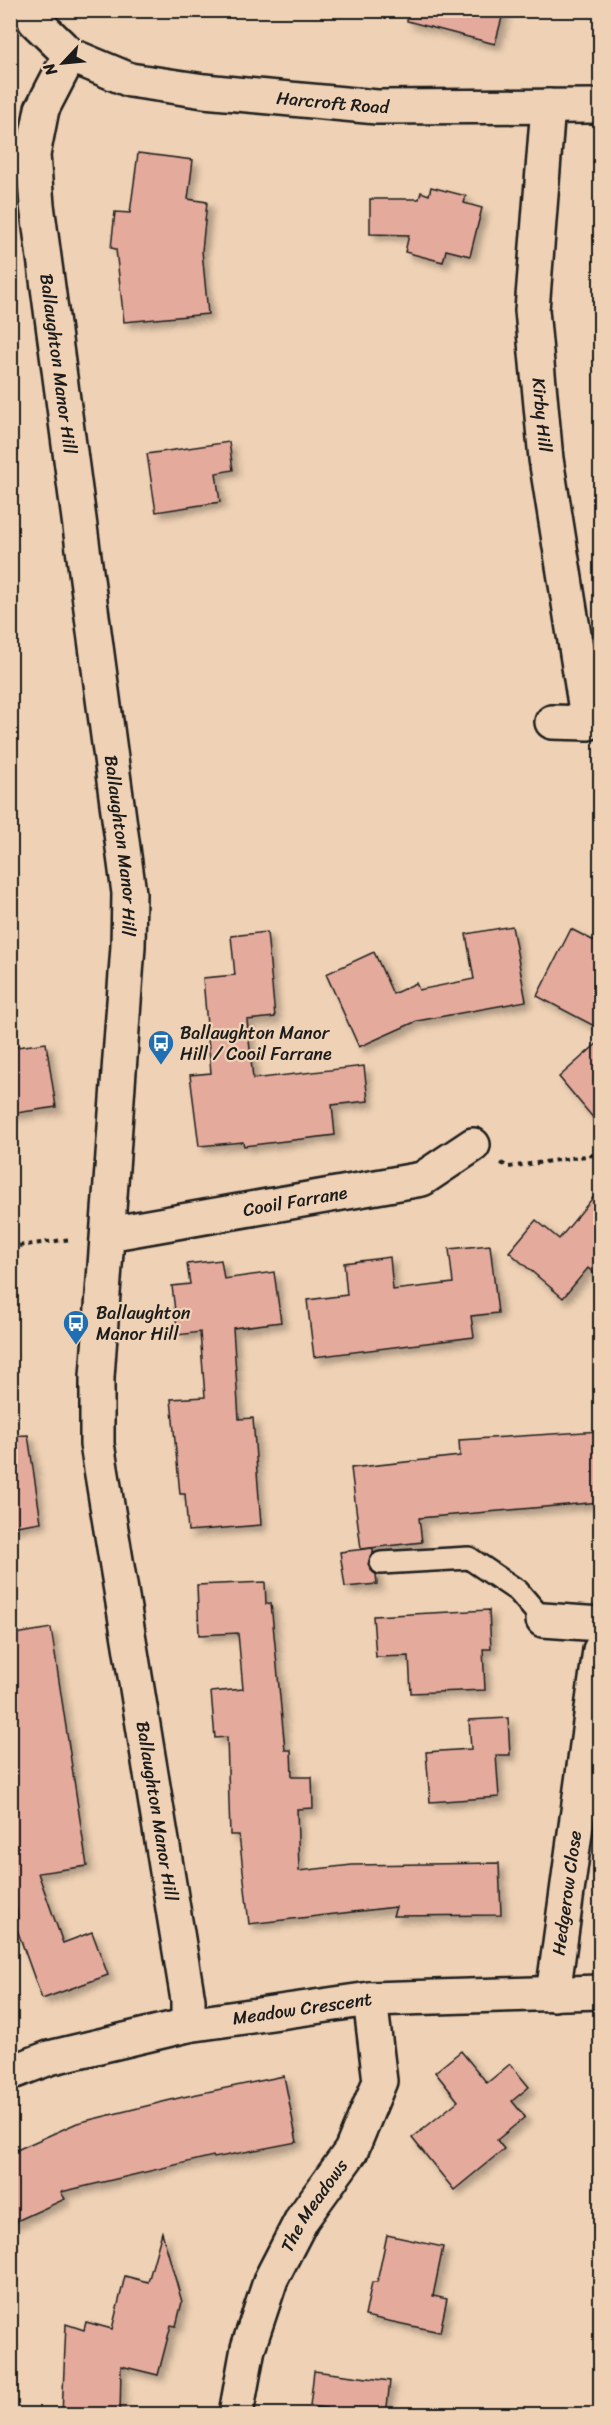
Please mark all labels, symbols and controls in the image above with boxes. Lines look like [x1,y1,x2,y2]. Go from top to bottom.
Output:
north arrow [33,33,93,93]
text: N [34,57,66,82]
street label: Harcroft Road [275,82,391,123]
street label: Ballaughton Manor Hill [30,271,86,457]
street label: Kirby Hill [522,376,561,455]
street label: Ballaughton Manor Hill [95,753,145,937]
place label: Ballaughton Manor Hill / Cooil Farrane [180,1017,332,1070]
bus stop icon: Ballaughton Manor Hill / Cooil Farrane [146,1028,176,1066]
street label: Cooil Farrane [240,1176,350,1226]
place label: Ballaughton Manor Hill [96,1297,191,1350]
bus stop icon: Ballaughton Manor Hill [61,1308,91,1346]
street label: Ballaughton Manor Hill [127,1719,188,1904]
street label: Hedgerow Close [542,1829,591,1957]
street label: Meadow Crescent [230,1983,374,2034]
street label: The Meadows [271,2152,357,2258]

